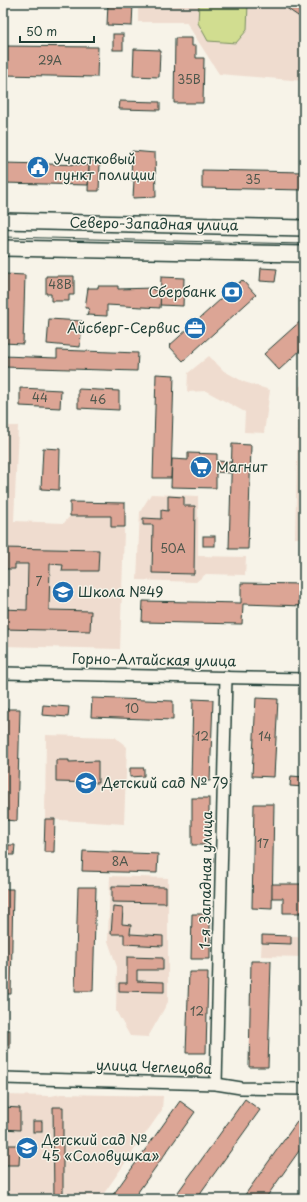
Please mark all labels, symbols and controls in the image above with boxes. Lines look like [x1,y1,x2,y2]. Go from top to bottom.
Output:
scale bar [20,18,94,44]
text: 50 m [26,22,57,40]
house number: 29А [38,51,62,69]
house number: 35В [177,70,201,88]
place label: Участковый пункт полиции [54,148,155,185]
public building icon: Участковый пункт полиции [25,154,51,180]
house number: 35 [245,170,261,188]
street label: Северо-Западная улица [69,212,239,235]
house number: 48В [48,275,72,293]
bank icon: Сбербанк [219,279,245,305]
place label: Сбербанк [148,281,217,302]
office icon: Айсберг-Сервис [182,315,208,341]
place label: Айсберг-Сервис [67,317,180,338]
house number: 44 [32,388,48,406]
house number: 46 [90,390,106,408]
supermarket icon: Магнит [188,454,214,480]
place label: Магнит [216,456,268,477]
house number: 50А [160,539,186,557]
house number: 7 [36,572,43,590]
school or university icon: Школа №49 [50,579,76,605]
place label: Школа №49 [78,581,164,602]
street label: Горно-Алтайская улица [72,648,237,671]
house number: 10 [125,699,139,717]
house number: 12 [195,727,209,745]
house number: 14 [258,727,272,745]
school or university icon: Детский сад № 79 [73,770,99,796]
place label: Детский сад № 79 [101,772,228,793]
street label: 1-я Западная улица [194,811,217,949]
house number: 17 [257,834,269,852]
house number: 8А [112,852,128,870]
house number: 12 [190,1002,204,1020]
street label: улица Чеглецова [95,1054,213,1079]
place label: Детский сад № 45 «Соловушка» [41,1129,159,1166]
school or university icon: Детский сад № 45 «Соловушка» [14,1135,40,1161]

